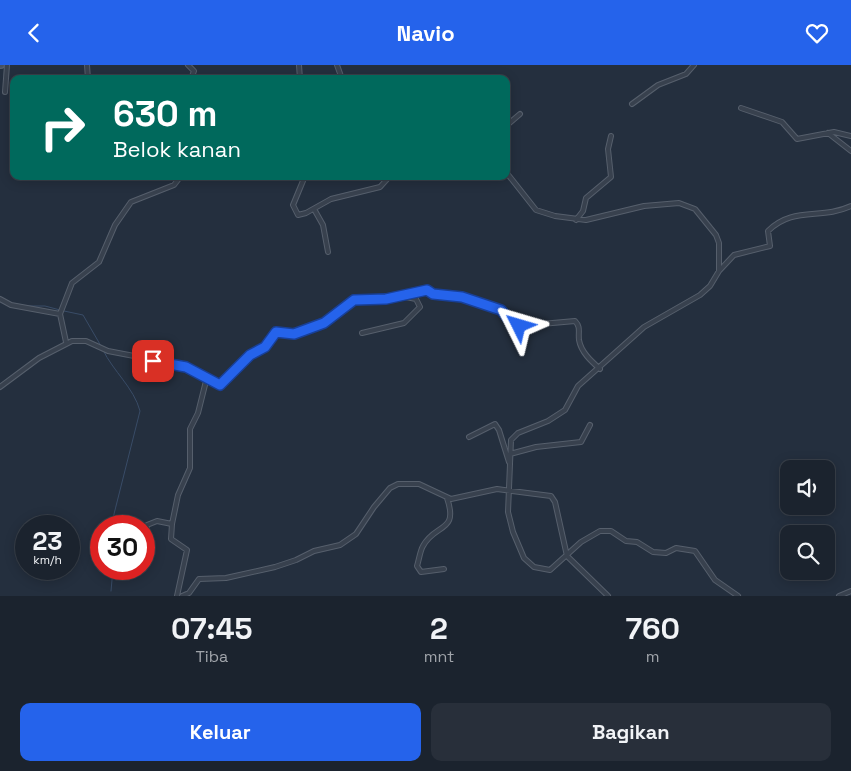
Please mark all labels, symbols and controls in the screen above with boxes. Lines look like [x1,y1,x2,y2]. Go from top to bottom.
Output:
icon: back [20,19,48,47]
text: Navio [396,19,455,47]
icon: heart [803,19,831,47]
text: 630 m [113,92,217,136]
icon: right [30,95,95,160]
text: Belok kanan [113,135,241,163]
position arrow [492,299,544,351]
pin [132,340,174,382]
icon: arrive [139,347,167,375]
map controls [780,460,835,580]
button: sound [780,460,835,515]
speed limit sign: 30 [90,515,155,580]
text: 23 [32,525,63,557]
button: search [780,525,835,580]
text: km/h [33,552,62,568]
text: 07:45 [171,609,253,648]
text: 2 [430,609,448,648]
text: 760 [625,609,680,648]
text: Tiba [195,646,228,667]
text: mnt [424,646,454,667]
text: m [646,646,660,667]
button: Keluar [20,703,421,761]
button: Bagikan [431,703,831,761]

